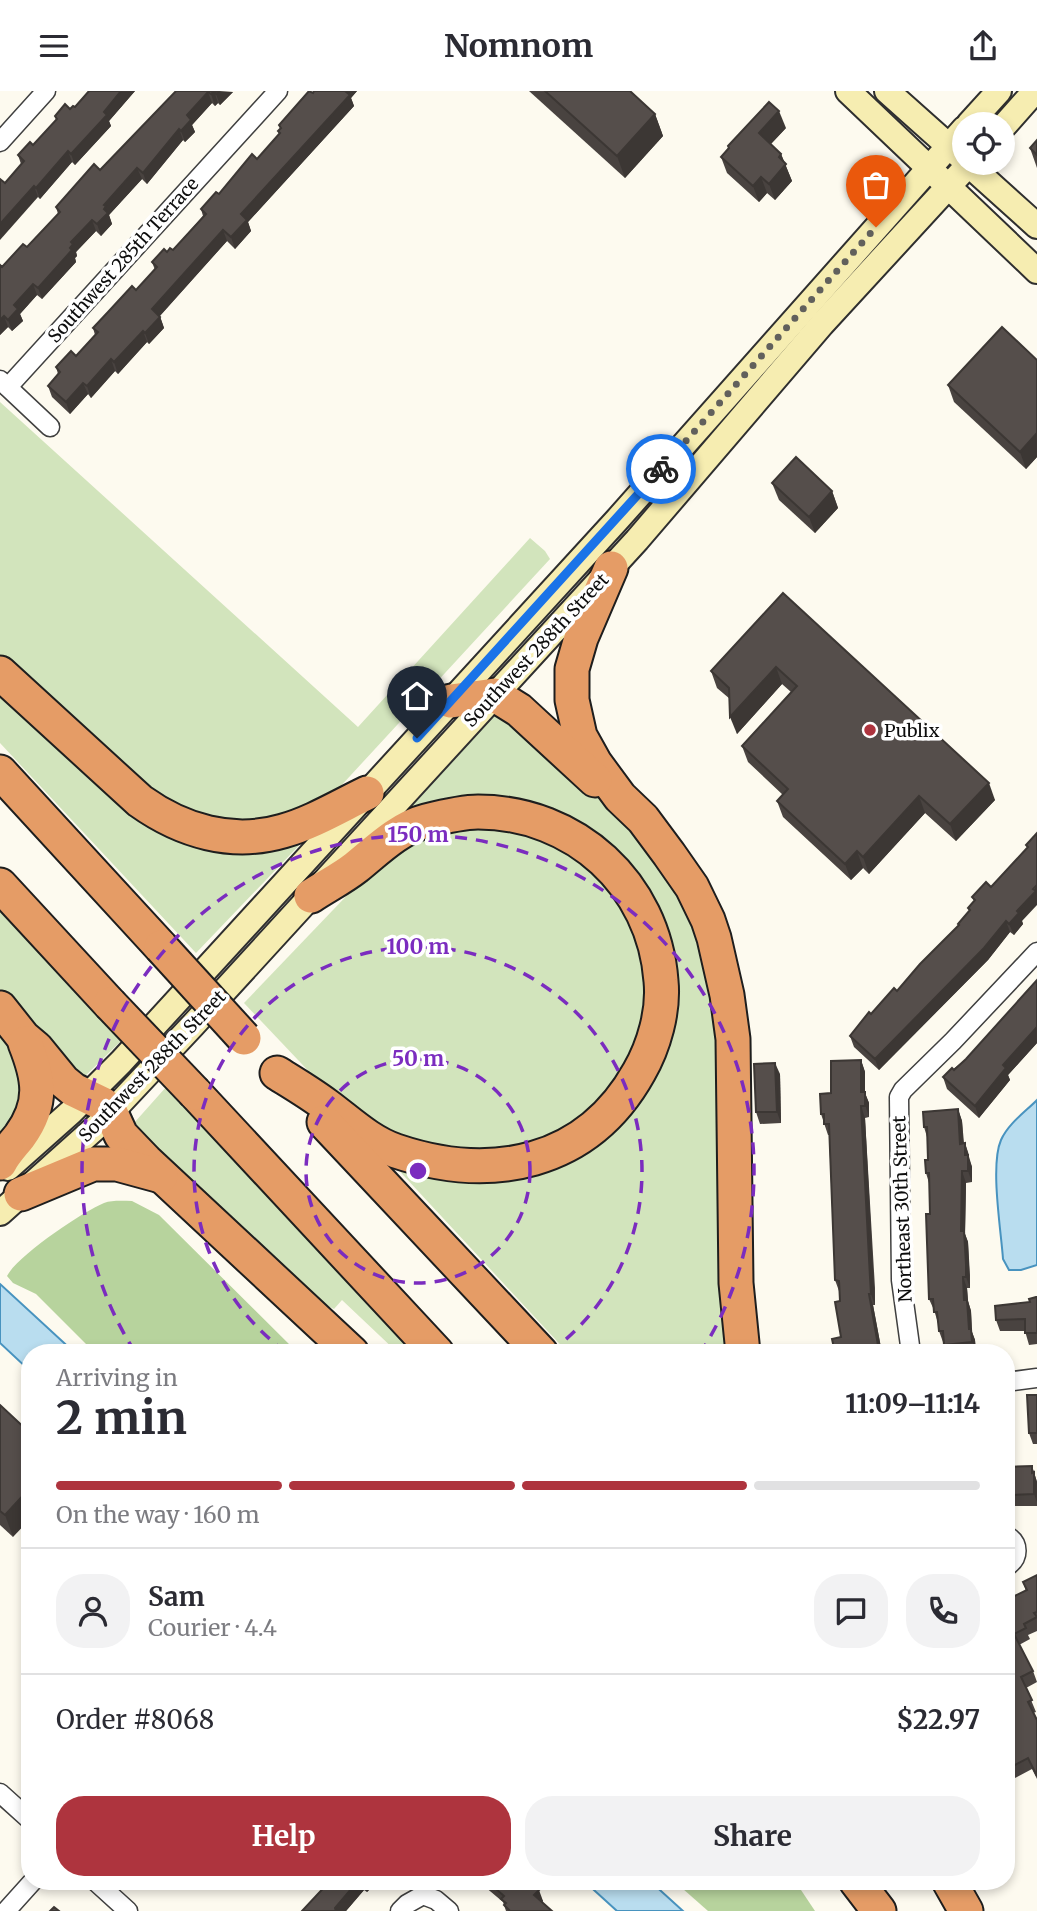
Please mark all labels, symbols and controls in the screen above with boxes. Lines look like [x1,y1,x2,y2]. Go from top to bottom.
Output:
text: Nomnom [444,26,593,66]
icon: menu [35,27,73,65]
icon: share [964,27,1002,65]
map controls [952,112,1015,175]
button: locate [952,112,1015,175]
pin [846,155,906,227]
icon: bag [857,166,895,204]
street label: Southwest 285th Terrace [43,173,203,347]
courier [626,434,696,504]
icon: bike [642,450,680,488]
street label: Southwest 288th Street [459,568,613,732]
pin [387,666,447,738]
icon: home [398,677,436,715]
place label: Publix [884,719,940,742]
marker: Publix [862,722,878,738]
text: 150 m [387,821,449,848]
text: 100 m [387,933,449,960]
street label: Southwest 288th Street [74,985,230,1147]
text: 50 m [392,1045,444,1072]
street label: Northeast 30th Street [887,1115,917,1303]
centre of rings [406,1159,430,1183]
text: Arriving in [56,1363,178,1392]
text: 11:09–11:14 [845,1387,980,1420]
text: 2 min [56,1389,187,1447]
text: On the way · 160 m [56,1500,260,1529]
button: person [56,1574,130,1648]
button: chat [814,1574,888,1648]
button: phone [906,1574,980,1648]
text: Sam [148,1580,205,1613]
text: Courier · 4.4 [148,1613,277,1642]
text: Order #8068 [56,1703,214,1736]
text: $22.97 [896,1703,980,1736]
button: Help [56,1796,511,1876]
button: Share [525,1796,980,1876]

